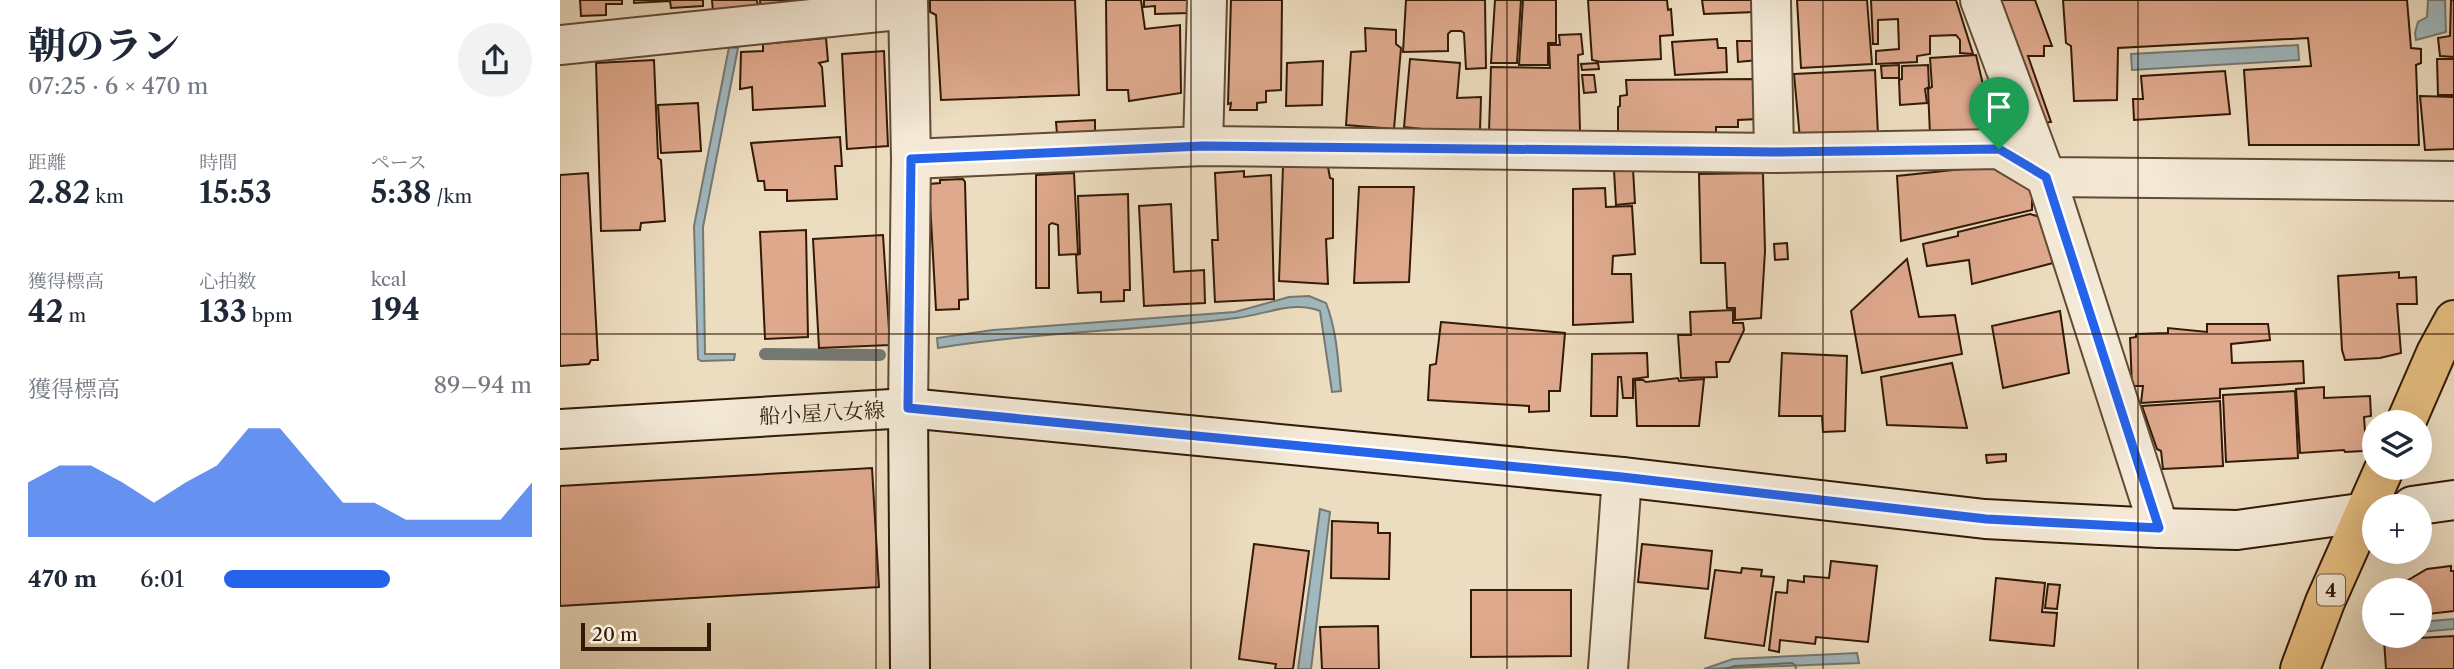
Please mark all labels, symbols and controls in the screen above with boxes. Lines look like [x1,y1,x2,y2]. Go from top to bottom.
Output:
text: 朝のラン [28,22,180,69]
button: share [458,23,532,97]
text: 07:25 · 6 × 470 m [28,72,208,100]
pin [1969,77,2029,149]
icon: arrive [1980,88,2018,126]
text: 距離 [28,151,66,174]
text: 時間 [199,151,237,174]
text: ペース [371,151,427,174]
text: 2.82 [28,174,90,211]
text: 15:53 [199,174,272,211]
text: 5:38 [371,174,432,211]
text: km [90,185,124,208]
text: /km [432,185,472,208]
text: kcal [371,268,407,291]
text: 獲得標高 [28,270,104,293]
text: 心拍数 [199,270,256,293]
text: 194 [371,291,420,328]
text: 42 [28,293,64,330]
text: 133 [199,293,247,330]
text: m [64,304,86,327]
text: bpm [247,304,293,327]
text: 89–94 m [433,371,532,399]
text: 獲得標高 [28,375,120,403]
street label: 船小屋八女線 [758,397,886,429]
map controls [2362,410,2432,648]
button: layers [2362,410,2432,480]
button: + [2362,494,2432,564]
text: 470 m [28,565,97,593]
text: 6:01 [140,565,184,593]
road number: 4 [2317,575,2345,606]
button: − [2362,578,2432,648]
scale bar [581,620,710,652]
text: 20 m [592,623,638,646]

